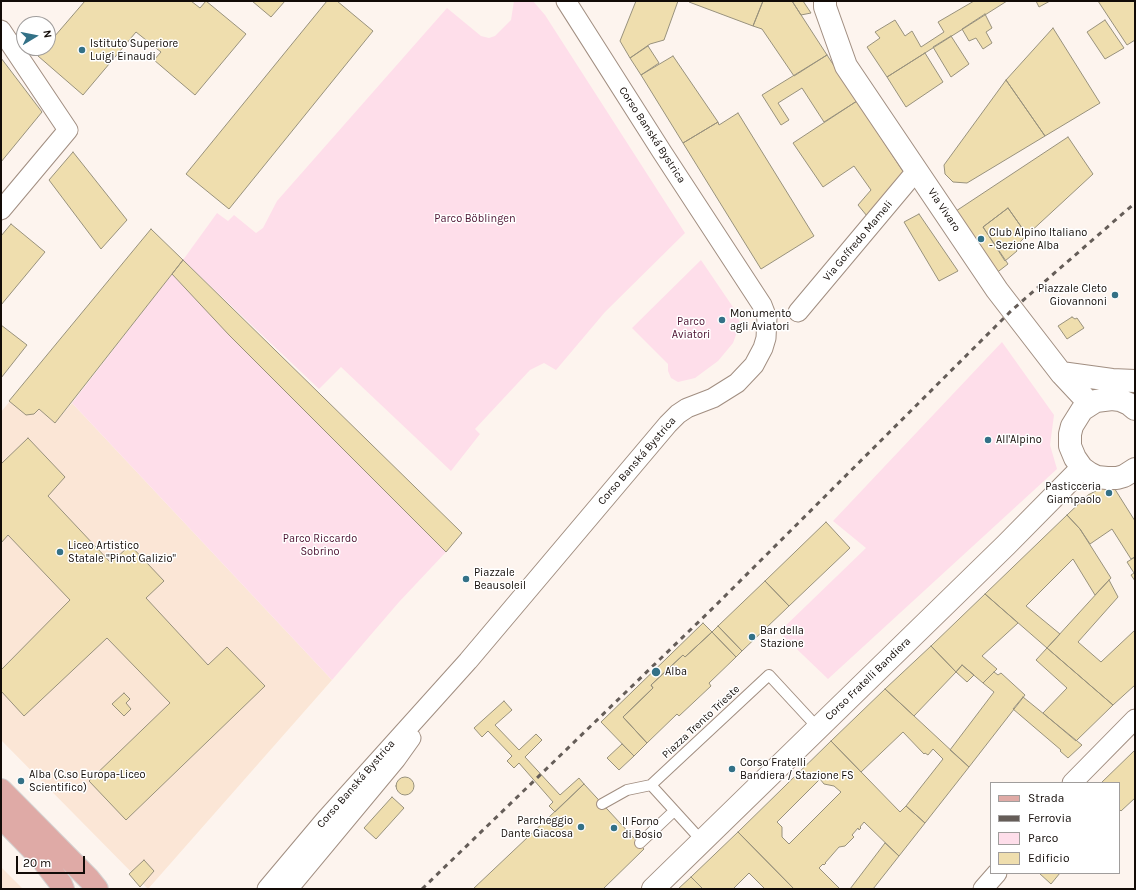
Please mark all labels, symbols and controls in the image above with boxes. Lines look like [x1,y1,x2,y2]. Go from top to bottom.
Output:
north arrow [16,16,56,56]
text: N [40,29,54,39]
place label: Istituto Superiore Luigi Einaudi [90,37,178,63]
marker: Istituto Superiore Luigi Einaudi [77,45,87,55]
street label: Corso Banská Bystrica [616,84,688,186]
street label: Via Vivaro [925,186,963,234]
street label: Via Goffredo Mameli [820,198,896,284]
park label: Parco Böblingen [434,212,516,226]
place label: Club Alpino Italiano - Sezione Alba [989,226,1087,252]
marker: Club Alpino Italiano - Sezione Alba [976,234,986,244]
place label: Piazzale Cleto Giovannoni [1038,282,1107,308]
marker: Piazzale Cleto Giovannoni [1110,290,1120,300]
place label: Monumento agli Aviatori [730,307,791,333]
park label: Parco Aviatori [672,315,710,341]
marker: Monumento agli Aviatori [717,315,727,325]
street label: Corso Banská Bystrica [595,414,679,508]
place label: All'Alpino [996,433,1042,447]
marker: All'Alpino [983,435,993,445]
place label: Pasticceria Giampaolo [1045,480,1101,506]
marker: Pasticceria Giampaolo [1104,488,1114,498]
park label: Parco Riccardo Sobrino [283,532,357,558]
place label: Liceo Artistico Statale "Pinot Galizio" [68,539,176,565]
marker: Liceo Artistico Statale "Pinot Galizio" [55,547,65,557]
place label: Piazzale Beausoleil [474,566,526,592]
marker: Piazzale Beausoleil [461,574,471,584]
place label: Bar della Stazione [760,624,804,650]
marker: Bar della Stazione [747,632,757,642]
street label: Corso Fratelli Bandiera [822,635,914,723]
place label: Alba [665,665,687,679]
marker: Alba [650,666,662,678]
street label: Piazza Trento Trieste [659,683,743,761]
street label: Corso Banská Bystrica [314,737,398,831]
place label: Corso Fratelli Bandiera / Stazione FS [740,756,854,782]
marker: Corso Fratelli Bandiera / Stazione FS [727,764,737,774]
place label: Alba (C.so Europa-Liceo Scientifico) [29,768,146,794]
marker: Alba (C.so Europa-Liceo Scientifico) [16,776,26,786]
legend [990,782,1120,874]
text: Strada [1028,791,1064,805]
text: Ferrovia [1028,811,1072,825]
place label: Parcheggio Dante Giacosa [501,814,573,840]
place label: Il Forno di Bosio [622,815,662,841]
marker: Parcheggio Dante Giacosa [576,822,586,832]
marker: Il Forno di Bosio [609,823,619,833]
text: Parco [1028,831,1058,845]
scale bar [18,848,87,874]
text: Edificio [1028,851,1069,865]
text: 20 m [23,856,51,870]

